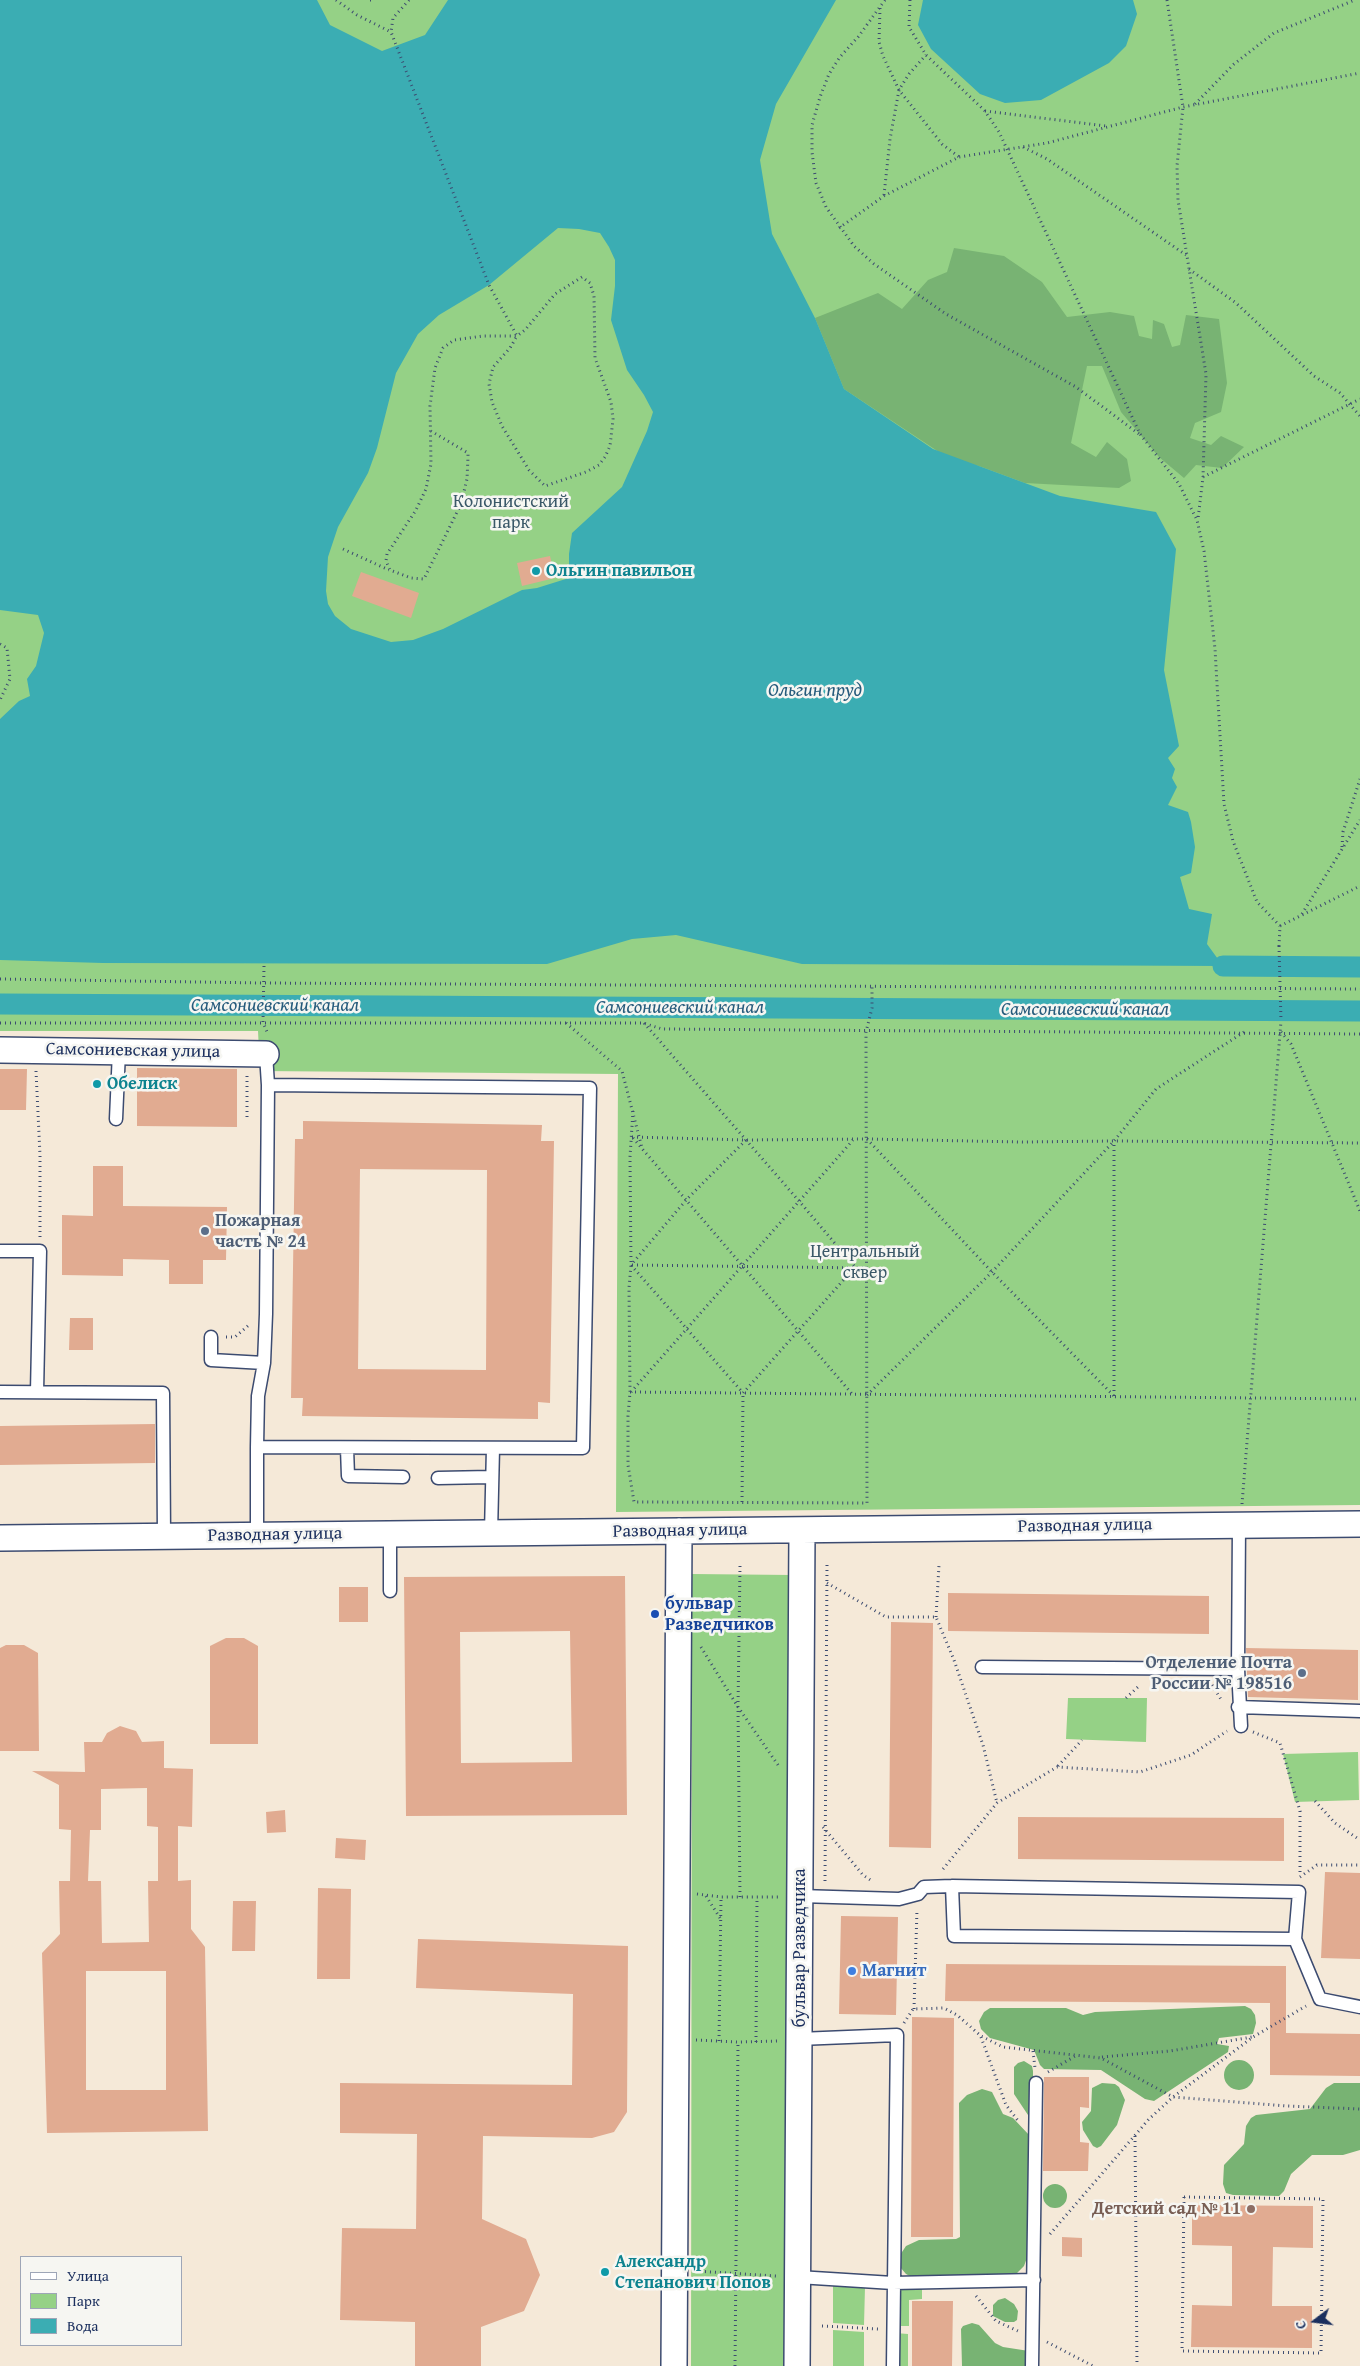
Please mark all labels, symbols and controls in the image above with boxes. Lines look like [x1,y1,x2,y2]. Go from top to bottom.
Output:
park label: Колонистский парк [453,491,569,534]
place label: Ольгин павильон [546,560,692,582]
marker: Ольгин павильон [530,565,542,577]
water label: Ольгин пруд [768,680,862,702]
water label: Самсониевский канал [191,995,359,1017]
water label: Самсониевский канал [596,997,764,1019]
water label: Самсониевский канал [1001,999,1169,1021]
street label: Самсониевская улица [46,1039,220,1063]
place label: Обелиск [107,1073,177,1095]
marker: Обелиск [91,1078,103,1090]
place label: Пожарная часть № 24 [215,1210,306,1252]
marker: Пожарная часть № 24 [199,1225,211,1237]
park label: Центральный сквер [810,1241,920,1284]
street label: Разводная улица [1018,1514,1152,1538]
street label: Разводная улица [613,1519,747,1543]
street label: Разводная улица [208,1523,342,1547]
place label: бульвар Разведчиков [665,1593,774,1636]
marker: бульвар Разведчиков [649,1608,661,1620]
place label: Отделение Почта России № 198516 [1146,1652,1292,1695]
marker: Отделение Почта России № 198516 [1296,1667,1308,1679]
street label: бульвар Разведчика [789,1868,811,2028]
place label: Магнит [862,1960,926,1982]
marker: Магнит [846,1965,858,1977]
place label: Детский сад № 11 [1092,2198,1241,2220]
marker: Детский сад № 11 [1245,2203,1257,2215]
place label: Александр Степанович Попов [615,2251,771,2294]
legend [20,2256,182,2346]
text: Улица [67,2265,109,2286]
marker: Александр Степанович Попов [599,2266,611,2278]
text: Парк [67,2290,100,2311]
north arrow [1290,2296,1340,2346]
text: Вода [67,2315,98,2336]
text: С [1290,2318,1311,2331]

